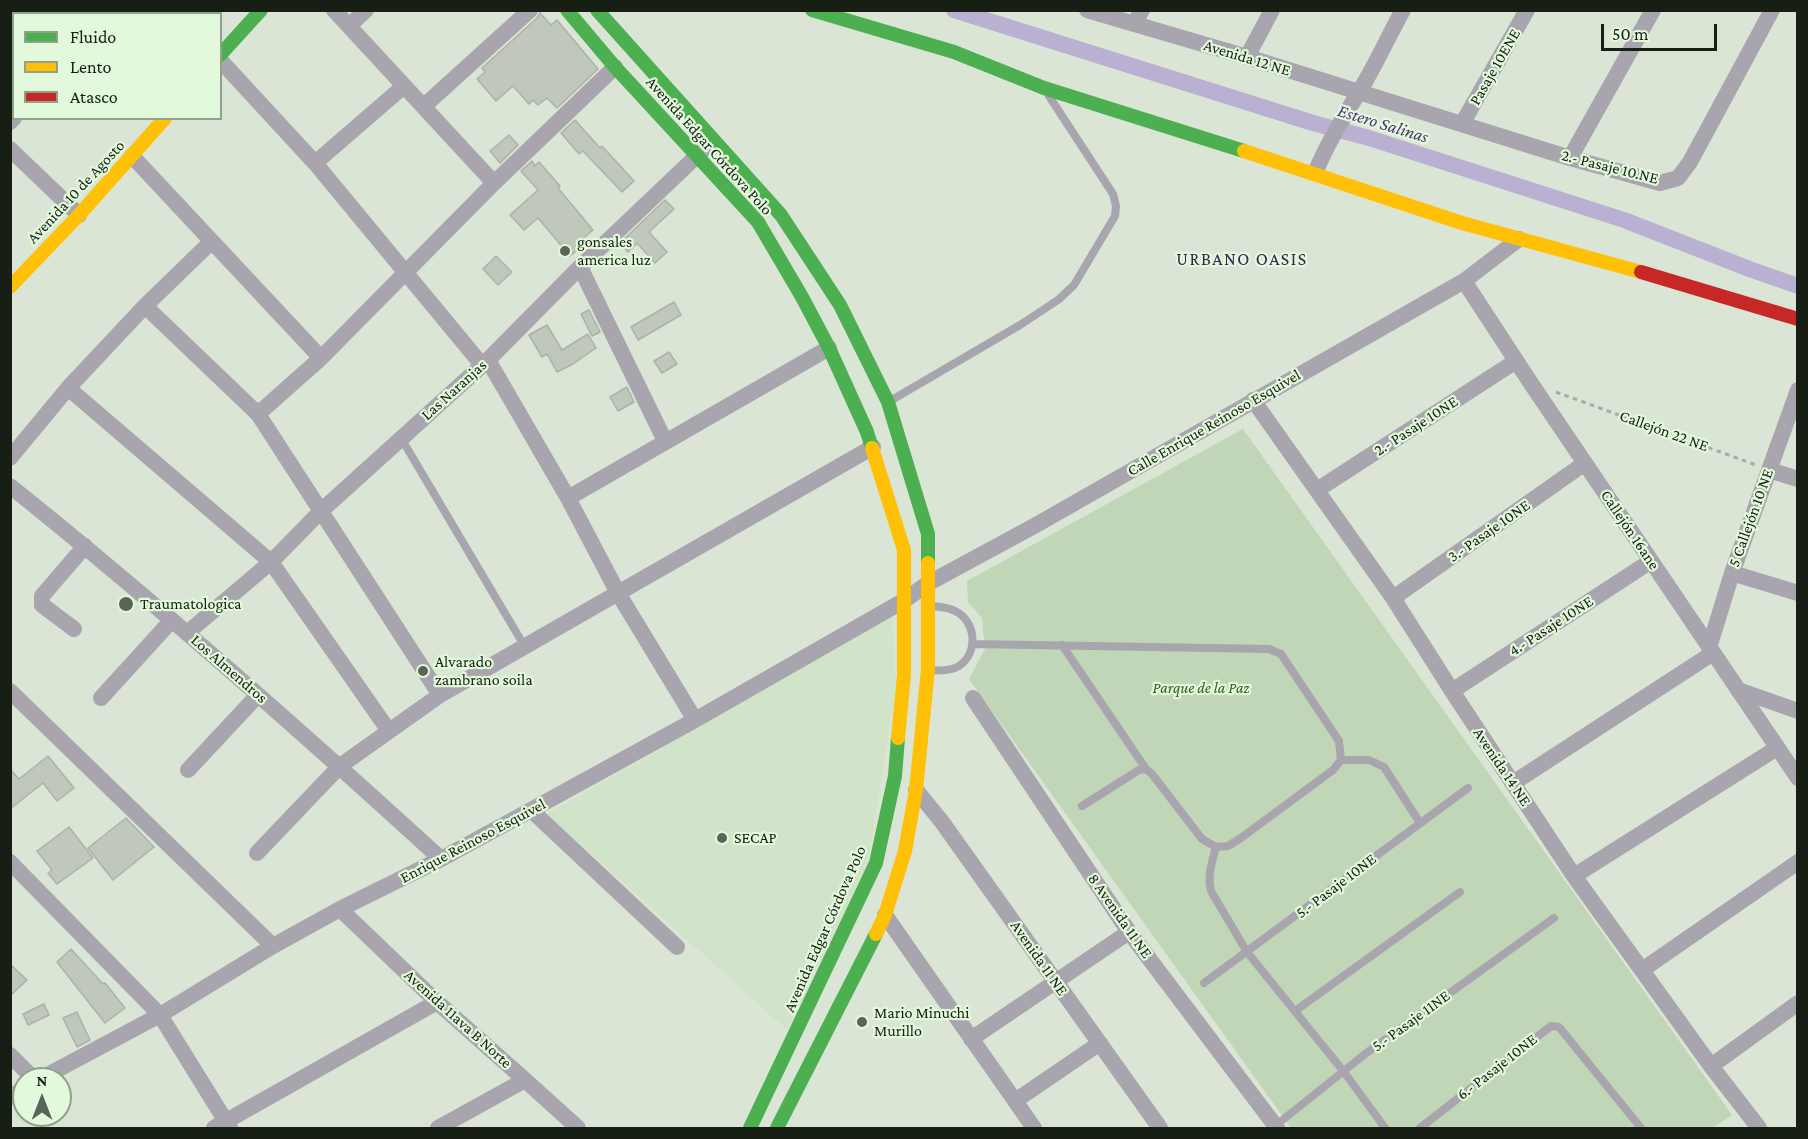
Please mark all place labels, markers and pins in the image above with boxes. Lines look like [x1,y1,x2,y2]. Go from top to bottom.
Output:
place label: gonsales america luz [577,232,651,270]
marker: gonsales america luz [558,244,572,258]
place label: Traumatologica [140,594,241,614]
marker: Traumatologica [117,595,135,613]
place label: Alvarado zambrano soila [435,652,533,690]
marker: Alvarado zambrano soila [416,664,430,678]
place label: SECAP [734,828,776,848]
marker: SECAP [715,831,729,845]
place label: Mario Minuchi Murillo [874,1003,969,1041]
marker: Mario Minuchi Murillo [855,1015,869,1029]

